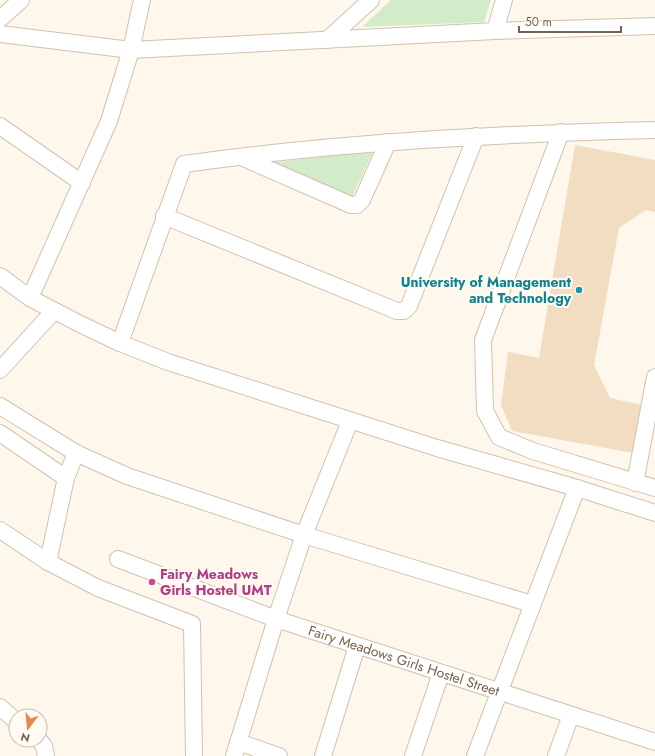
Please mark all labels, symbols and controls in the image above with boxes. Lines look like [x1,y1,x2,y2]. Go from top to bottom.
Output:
scale bar [519,8,621,34]
text: 50 m [525,13,552,31]
place label: University of Management and Technology [401,272,572,308]
marker: University of Management and Technology [574,285,584,295]
place label: Fairy Meadows Girls Hostel UMT [160,564,272,600]
marker: Fairy Meadows Girls Hostel UMT [147,577,157,587]
street label: Fairy Meadows Girls Hostel Street [306,620,503,701]
north arrow [8,708,48,748]
text: N [19,729,32,747]

